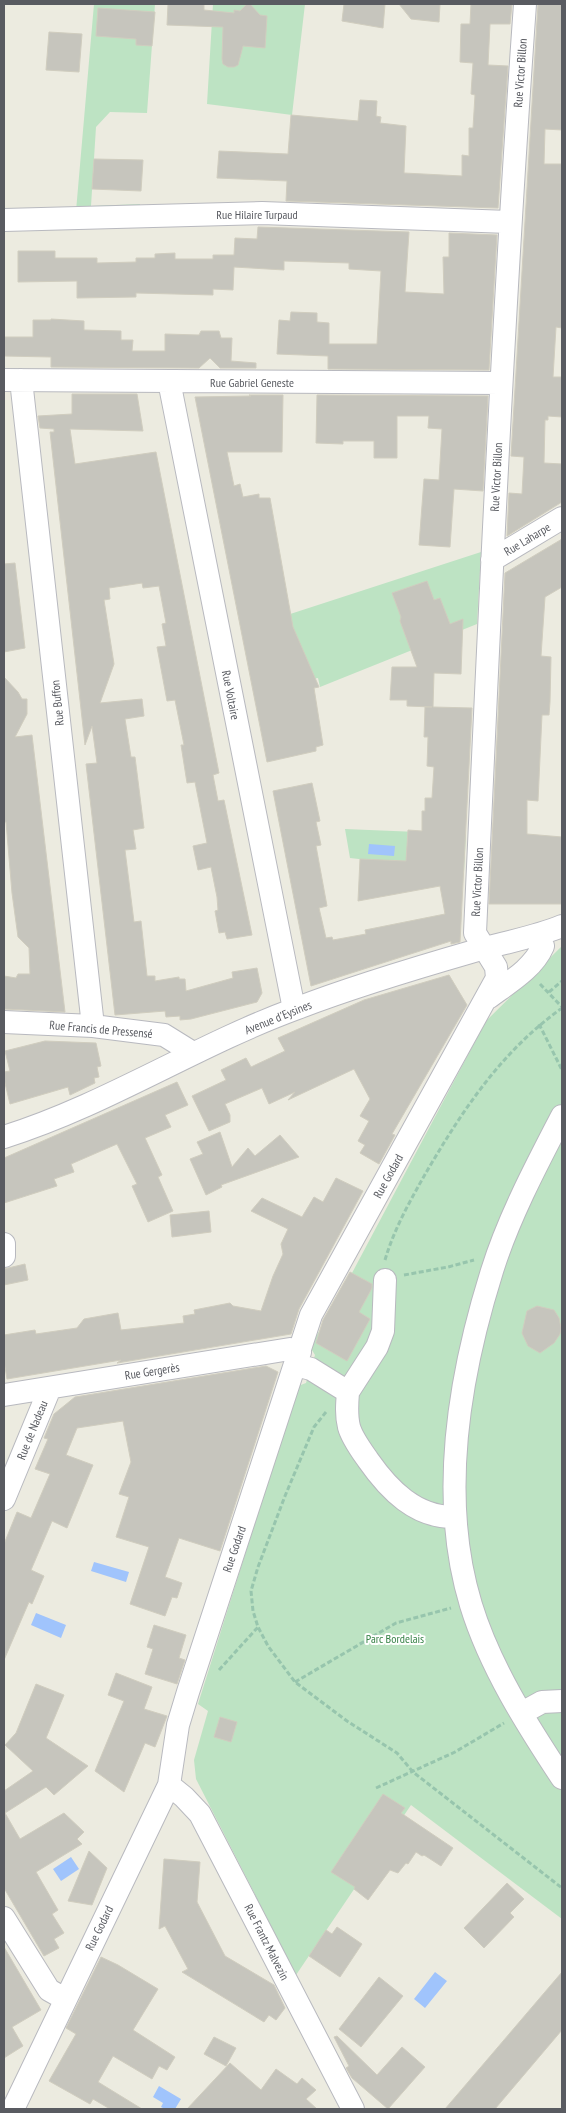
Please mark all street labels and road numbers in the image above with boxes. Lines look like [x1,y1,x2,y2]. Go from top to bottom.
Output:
street label: Rue Victor Billon [510,38,530,108]
street label: Rue Hilaire Turpaud [216,207,298,222]
street label: Rue Gabriel Geneste [210,375,294,390]
street label: Rue Victor Billon [487,442,505,512]
street label: Rue Laharpe [501,519,553,559]
street label: Rue Voltaire [219,669,243,721]
street label: Rue Buffon [47,679,67,727]
street label: Rue Victor Billon [468,847,486,917]
street label: Avenue d'Eysines [242,997,314,1037]
street label: Rue Francis de Pressensé [49,1017,153,1041]
street label: Rue Godard [370,1151,406,1201]
street label: Rue Gergerès [124,1359,180,1383]
street label: Rue de Nadeau [13,1398,51,1462]
street label: Rue Godard [219,1524,249,1574]
street label: Rue Frantz Malvezin [241,1901,293,1983]
street label: Rue Godard [82,1903,116,1953]

